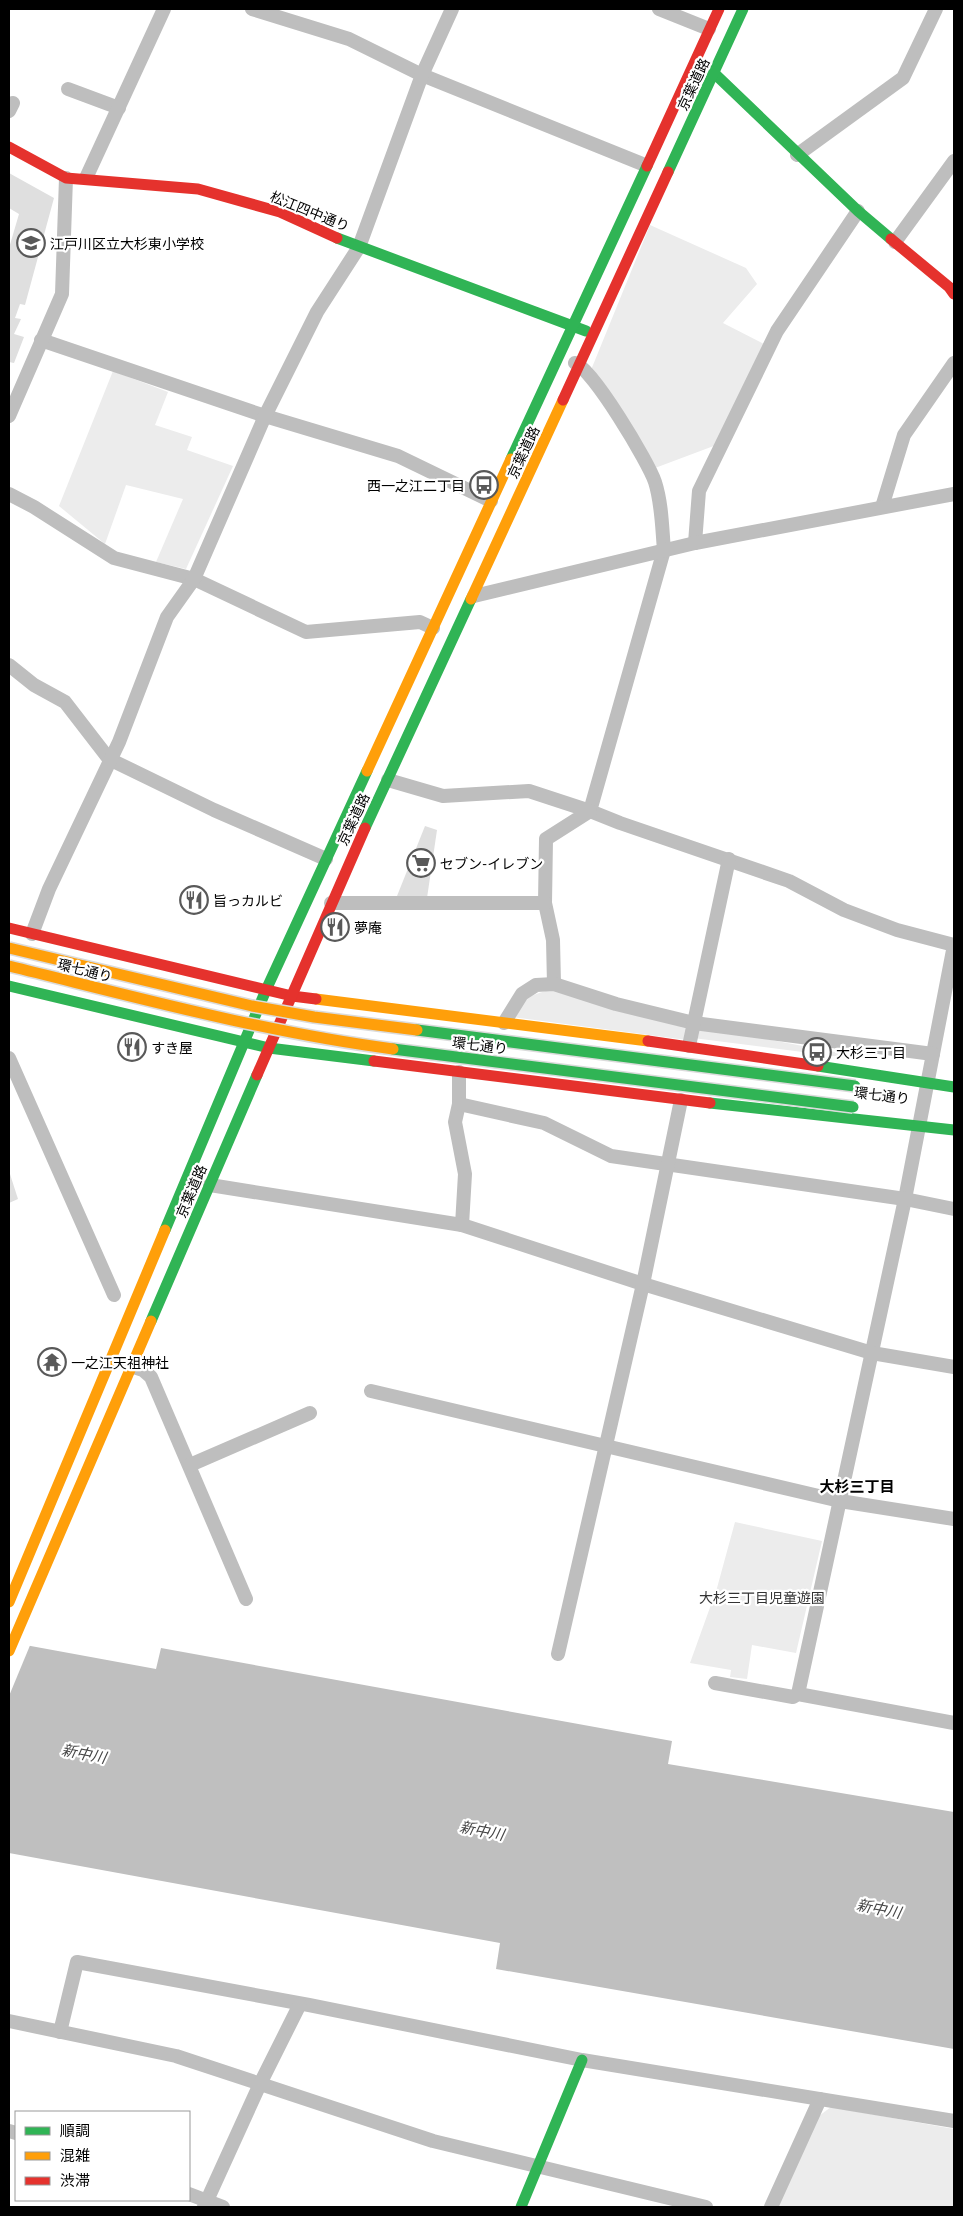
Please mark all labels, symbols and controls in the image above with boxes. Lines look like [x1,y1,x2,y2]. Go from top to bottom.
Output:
street label: 京葉道路 [673,55,713,113]
street label: 松江四中通り [268,187,352,235]
school or university icon: 江戸川区立大杉東小学校 [16,228,46,258]
place label: 江戸川区立大杉東小学校 [50,235,204,252]
street label: 京葉道路 [503,423,543,481]
bus stop icon: 西一之江二丁目 [469,470,499,500]
place label: 西一之江二丁目 [367,477,465,494]
street label: 京葉道路 [333,790,373,848]
supermarket icon: セブン-イレブン [406,848,436,878]
place label: セブン-イレブン [440,855,543,872]
restaurant icon: 旨っカルビ [179,885,209,915]
place label: 旨っカルビ [213,892,283,909]
restaurant icon: 夢庵 [320,912,350,942]
place label: 夢庵 [354,919,382,936]
street label: 環七通り [56,955,114,985]
restaurant icon: すき屋 [117,1032,147,1062]
street label: 環七通り [451,1033,509,1057]
bus stop icon: 大杉三丁目 [802,1037,832,1067]
place label: すき屋 [151,1039,193,1056]
place label: 大杉三丁目 [836,1044,906,1061]
street label: 環七通り [853,1083,911,1107]
street label: 京葉道路 [172,1162,210,1220]
temple icon: 一之江天祖神社 [37,1347,67,1377]
place label: 一之江天祖神社 [71,1354,169,1371]
district label: 大杉三丁目 [819,1477,895,1495]
park label: 大杉三丁目児童遊園 [699,1589,825,1606]
water label: 新中川 [60,1740,110,1767]
water label: 新中川 [458,1817,508,1844]
water label: 新中川 [855,1895,905,1922]
legend [15,2111,190,2201]
text: 順調 [60,2121,90,2139]
text: 混雑 [60,2146,90,2164]
text: 渋滞 [60,2171,90,2189]

